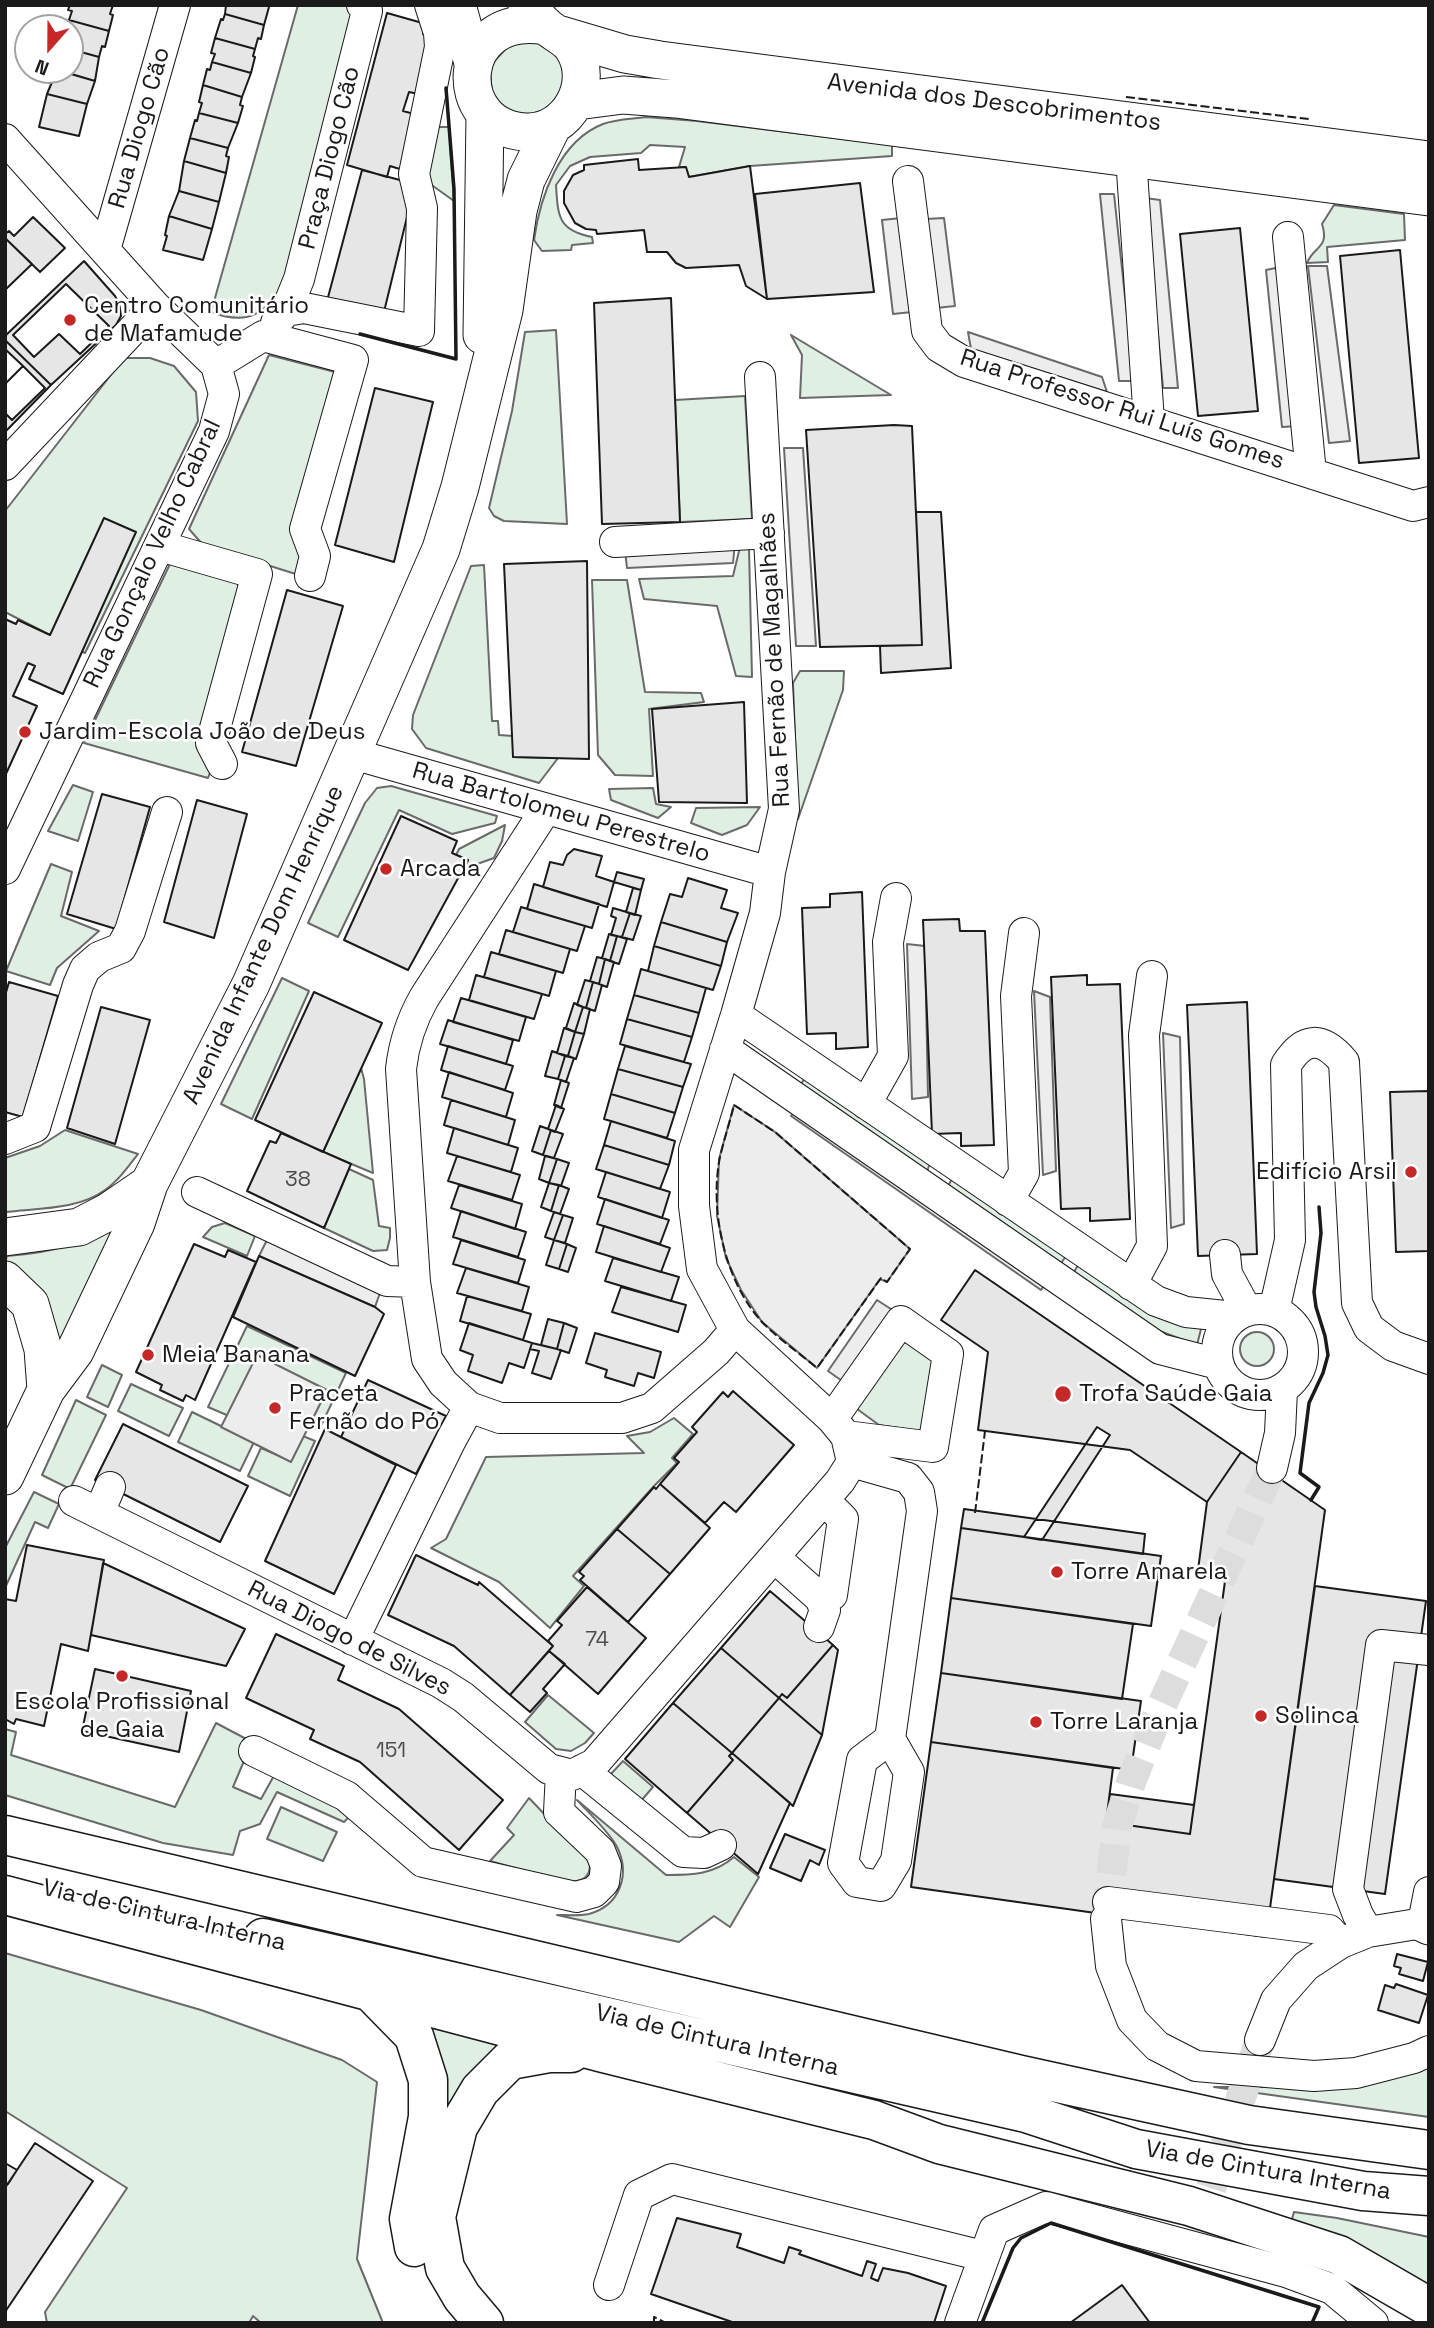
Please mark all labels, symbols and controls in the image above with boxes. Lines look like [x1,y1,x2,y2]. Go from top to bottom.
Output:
north arrow [14,14,84,84]
street label: Rua Diogo Cão [103,44,177,212]
text: N [32,53,52,81]
street label: Praça Diogo Cão [293,63,367,253]
street label: Avenida dos Descobrimentos [825,68,1163,138]
place label: Centro Comunitário de Mafamude [84,292,309,348]
marker: Centro Comunitário de Mafamude [62,312,78,328]
street label: Rua Professor Rui Luís Gomes [956,344,1288,476]
street label: Rua Gonçalo Velho Cabral [78,415,228,693]
street label: Rua Fernão de Magalhães [753,512,797,808]
place label: Jardim-Escola João de Deus [39,718,365,746]
marker: Jardim-Escola João de Deus [17,724,33,740]
street label: Rua Bartolomeu Perestrelo [409,757,713,869]
street label: Avenida Infante Dom Henrique [177,781,351,1109]
place label: Arcada [400,855,481,883]
marker: Arcada [378,861,394,877]
place label: Edifício Arsil [1256,1158,1397,1186]
marker: Edifício Arsil [1403,1164,1419,1180]
house number: 38 [285,1167,311,1193]
place label: Meia Banana [162,1341,310,1369]
marker: Meia Banana [140,1347,156,1363]
place label: Praceta Fernão do Pó [289,1380,440,1436]
place label: Trofa Saúde Gaia [1079,1380,1273,1408]
marker: Trofa Saúde Gaia [1053,1384,1073,1404]
marker: Praceta Fernão do Pó [267,1400,283,1416]
place label: Torre Amarela [1071,1558,1228,1586]
marker: Torre Amarela [1049,1564,1065,1580]
street label: Rua Diogo de Silves [242,1575,456,1703]
house number: 74 [585,1627,609,1653]
marker: Escola Profissional de Gaia [114,1668,130,1684]
place label: Escola Profissional de Gaia [15,1688,229,1744]
place label: Solinca [1275,1702,1359,1730]
place label: Torre Laranja [1050,1708,1198,1736]
marker: Solinca [1253,1708,1269,1724]
marker: Torre Laranja [1028,1714,1044,1730]
house number: 151 [376,1738,406,1764]
street label: Via de Cintura Interna [39,1874,289,1958]
street label: Via de Cintura Interna [592,1999,842,2083]
street label: Via de Cintura Interna [1143,2135,1393,2207]

